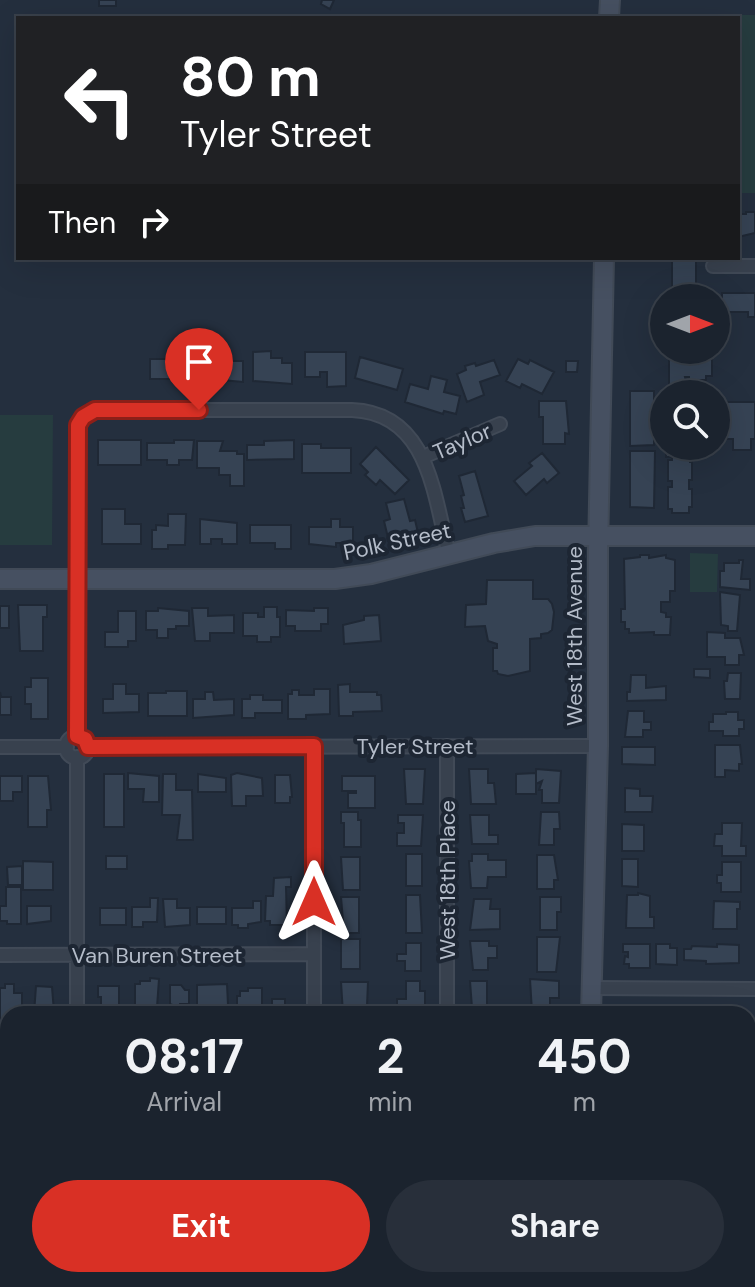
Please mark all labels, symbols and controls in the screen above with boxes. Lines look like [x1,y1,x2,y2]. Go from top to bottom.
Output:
text: 80 m [180,40,321,113]
icon: left [48,48,152,152]
text: Tyler Street [180,111,372,158]
icon: right [132,200,176,244]
text: Then [48,203,116,242]
north arrow [650,284,730,364]
map controls [650,284,730,460]
pin [165,328,233,410]
icon: arrive [177,340,221,384]
button: search [650,380,730,460]
street label: Taylor [429,416,496,467]
street label: Polk Street [341,516,454,567]
street label: West 18th Avenue [560,546,589,726]
street label: Tyler Street [356,732,474,761]
street label: West 18th Place [433,800,462,960]
position arrow [272,860,356,944]
street label: Van Buren Street [72,941,242,970]
text: 08:17 [124,1025,244,1088]
text: 2 [377,1025,404,1088]
text: 450 [537,1025,632,1088]
text: Arrival [146,1085,222,1119]
text: min [368,1085,413,1119]
text: m [573,1085,596,1119]
button: Exit [32,1180,370,1272]
button: Share [386,1180,724,1272]

